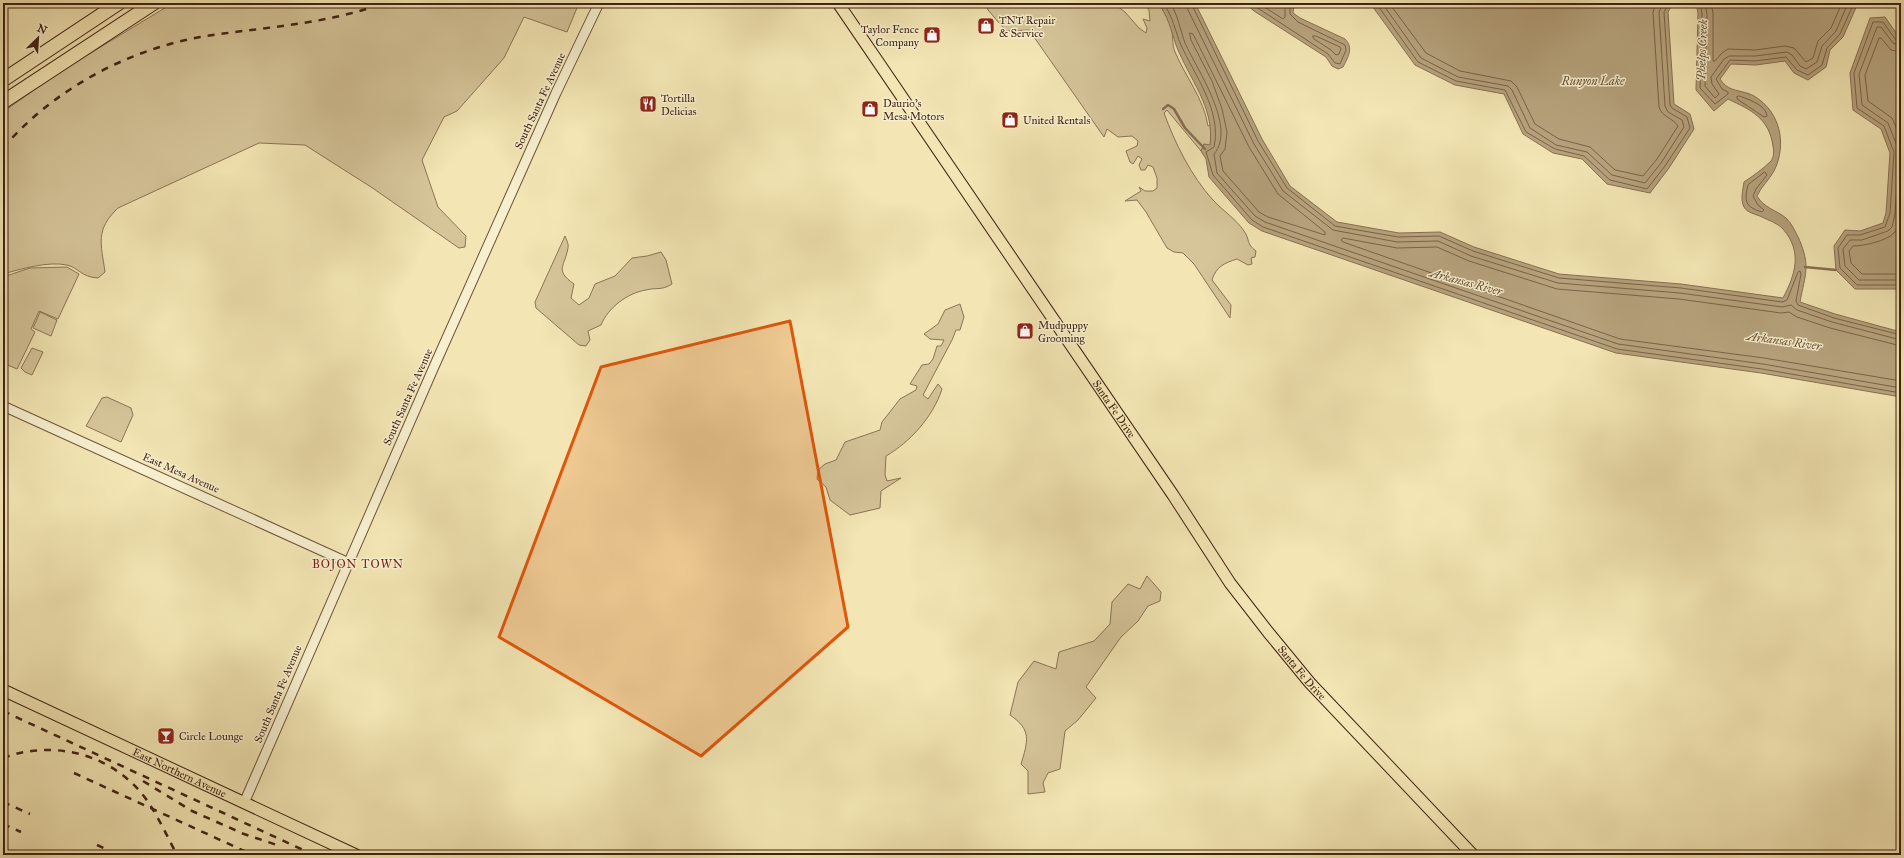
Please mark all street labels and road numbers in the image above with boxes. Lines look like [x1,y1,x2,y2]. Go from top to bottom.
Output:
street label: South Santa Fe Avenue [512,50,568,151]
street label: South Santa Fe Avenue [381,346,435,448]
street label: Santa Fe Drive [1090,377,1139,441]
street label: East Mesa Avenue [141,450,222,496]
street label: South Santa Fe Avenue [252,643,305,745]
street label: Santa Fe Drive [1275,643,1329,703]
street label: East Northern Avenue [131,745,229,800]

